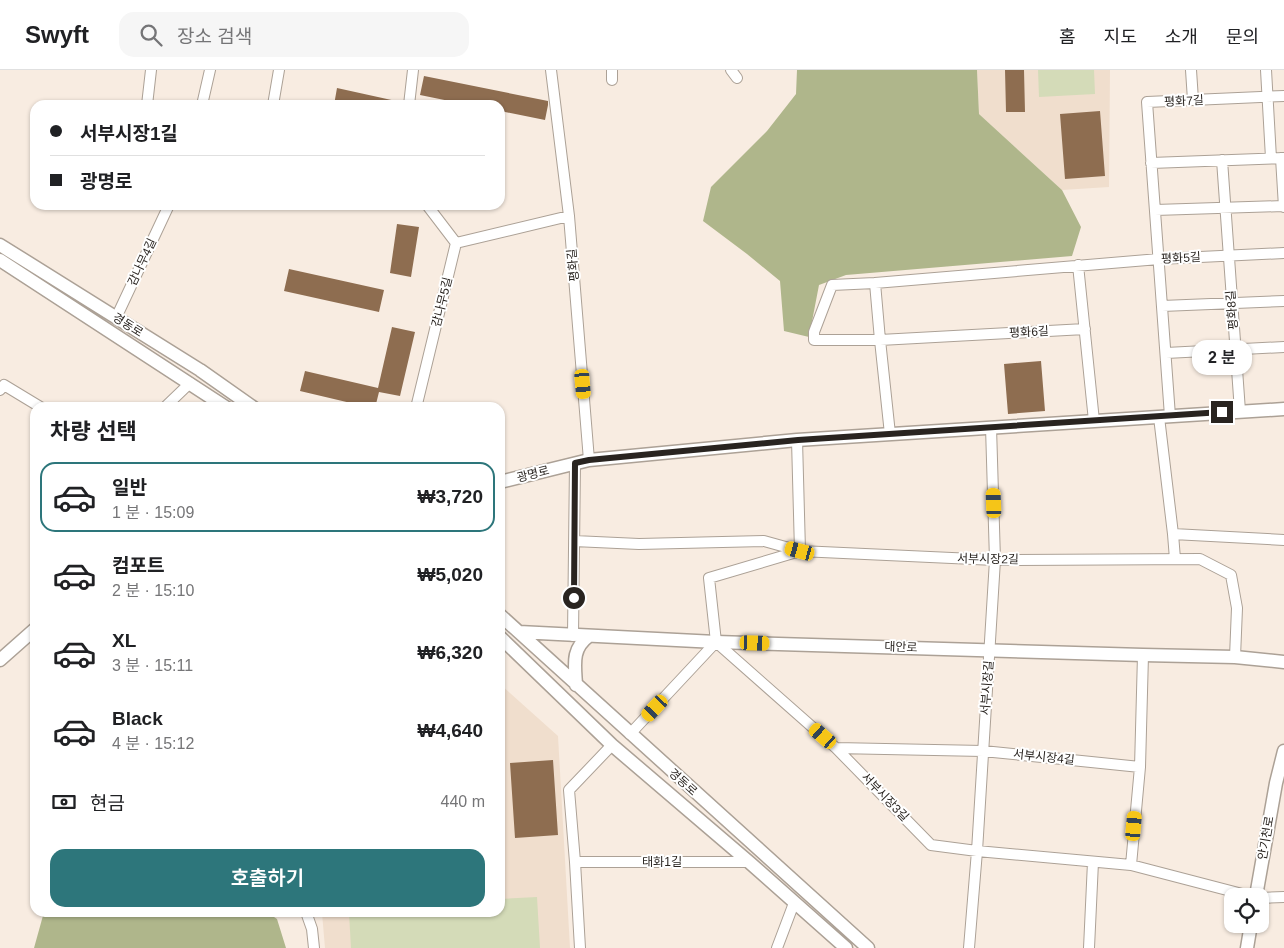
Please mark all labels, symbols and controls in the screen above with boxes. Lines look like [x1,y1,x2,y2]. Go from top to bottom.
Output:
search box [119,12,469,57]
text: Swyft [25,21,89,48]
icon: search [137,21,165,49]
text: 장소 검색 [177,26,252,47]
text: 홈 [1059,27,1076,47]
text: 지도 [1104,27,1137,47]
text: 소개 [1165,27,1198,47]
text: 문의 [1226,27,1259,47]
street label: 평화7길 [1164,93,1204,109]
text: 서부시장1길 [80,123,178,144]
text: 광명로 [80,171,132,192]
street label: 감나무4길 [125,236,159,288]
street label: 평화길 [565,248,581,282]
street label: 평화5길 [1161,250,1201,266]
street label: 감나무5길 [429,276,455,328]
street label: 평화8길 [1224,290,1240,330]
street label: 경동로 [110,310,146,340]
street label: 평화6길 [1009,324,1049,340]
callout: 2 분 [1192,340,1252,374]
text: 2 분 [1208,349,1236,366]
car [574,368,591,400]
route end [1211,401,1233,423]
text: 차량 선택 [50,419,137,444]
street label: 광명로 [515,463,551,485]
icon: car [52,475,97,520]
text: 일반 [112,477,147,498]
text: ₩3,720 [418,486,483,507]
car [985,488,1002,518]
text: 1 분 · 15:09 [112,504,194,521]
car [783,540,816,562]
street label: 서부시장2길 [957,551,1019,567]
icon: car [52,553,97,598]
text: 컴포트 [112,555,164,576]
text: ₩5,020 [418,564,483,585]
text: 2 분 · 15:10 [112,582,194,599]
route start [563,587,585,609]
text: XL [112,630,136,651]
icon: car [52,631,97,676]
car [739,635,770,651]
street label: 대안로 [884,639,918,655]
text: ₩6,320 [418,642,483,663]
text: 3 분 · 15:11 [112,657,193,674]
street label: 서부시장길 [978,660,996,716]
car [639,692,670,724]
text: Black [112,708,163,729]
icon: car [52,709,97,754]
text: ₩4,640 [418,720,483,741]
car [806,720,839,752]
text: 4 분 · 15:12 [112,735,194,752]
street label: 서부시장4길 [1013,747,1075,767]
street label: 경동로 [666,766,700,798]
street label: 서부시장3길 [858,770,912,824]
icon: cash [50,788,78,816]
text: 현금 [90,793,125,814]
text: 440 m [441,793,485,810]
car [1125,810,1142,842]
street label: 안기천로 [1255,815,1277,861]
button: 호출하기 [50,849,485,907]
street label: 태화1길 [642,855,682,869]
map controls [1224,888,1269,933]
button: locate [1224,888,1269,933]

